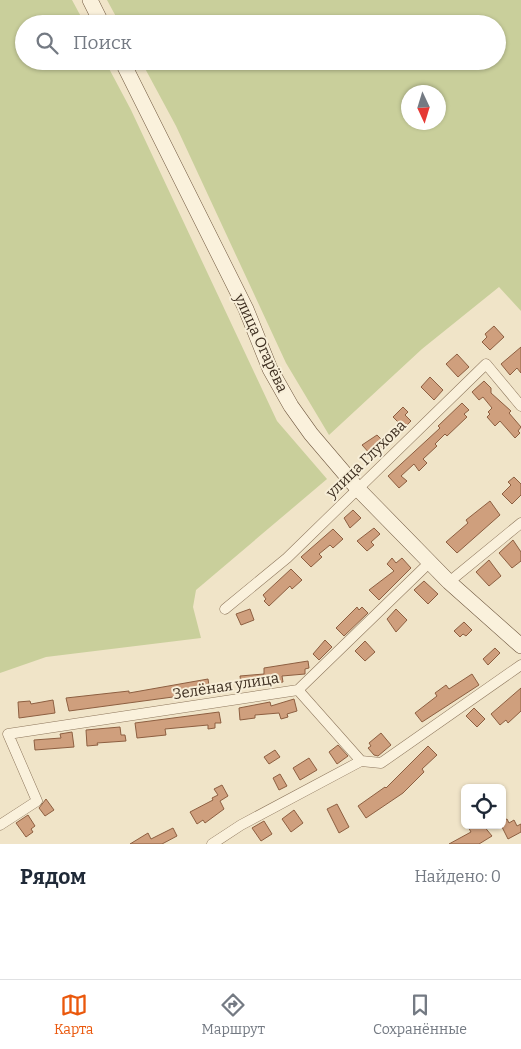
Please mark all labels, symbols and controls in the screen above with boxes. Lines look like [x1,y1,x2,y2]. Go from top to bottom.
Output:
search box [15,15,506,70]
icon: search [33,29,61,57]
text: Поиск [73,31,132,54]
north arrow [401,85,446,130]
street label: улица Огарёва [230,290,292,395]
street label: улица Глухова [322,416,410,502]
street label: Зелёная улица [172,669,280,703]
map controls [461,784,506,829]
button: locate [461,784,506,829]
text: Рядом [20,864,86,890]
text: Найдено: 0 [414,867,501,886]
tab: Карта [54,991,94,1038]
tab: Маршрут [202,991,265,1038]
tab: Сохранённые [373,991,467,1038]

